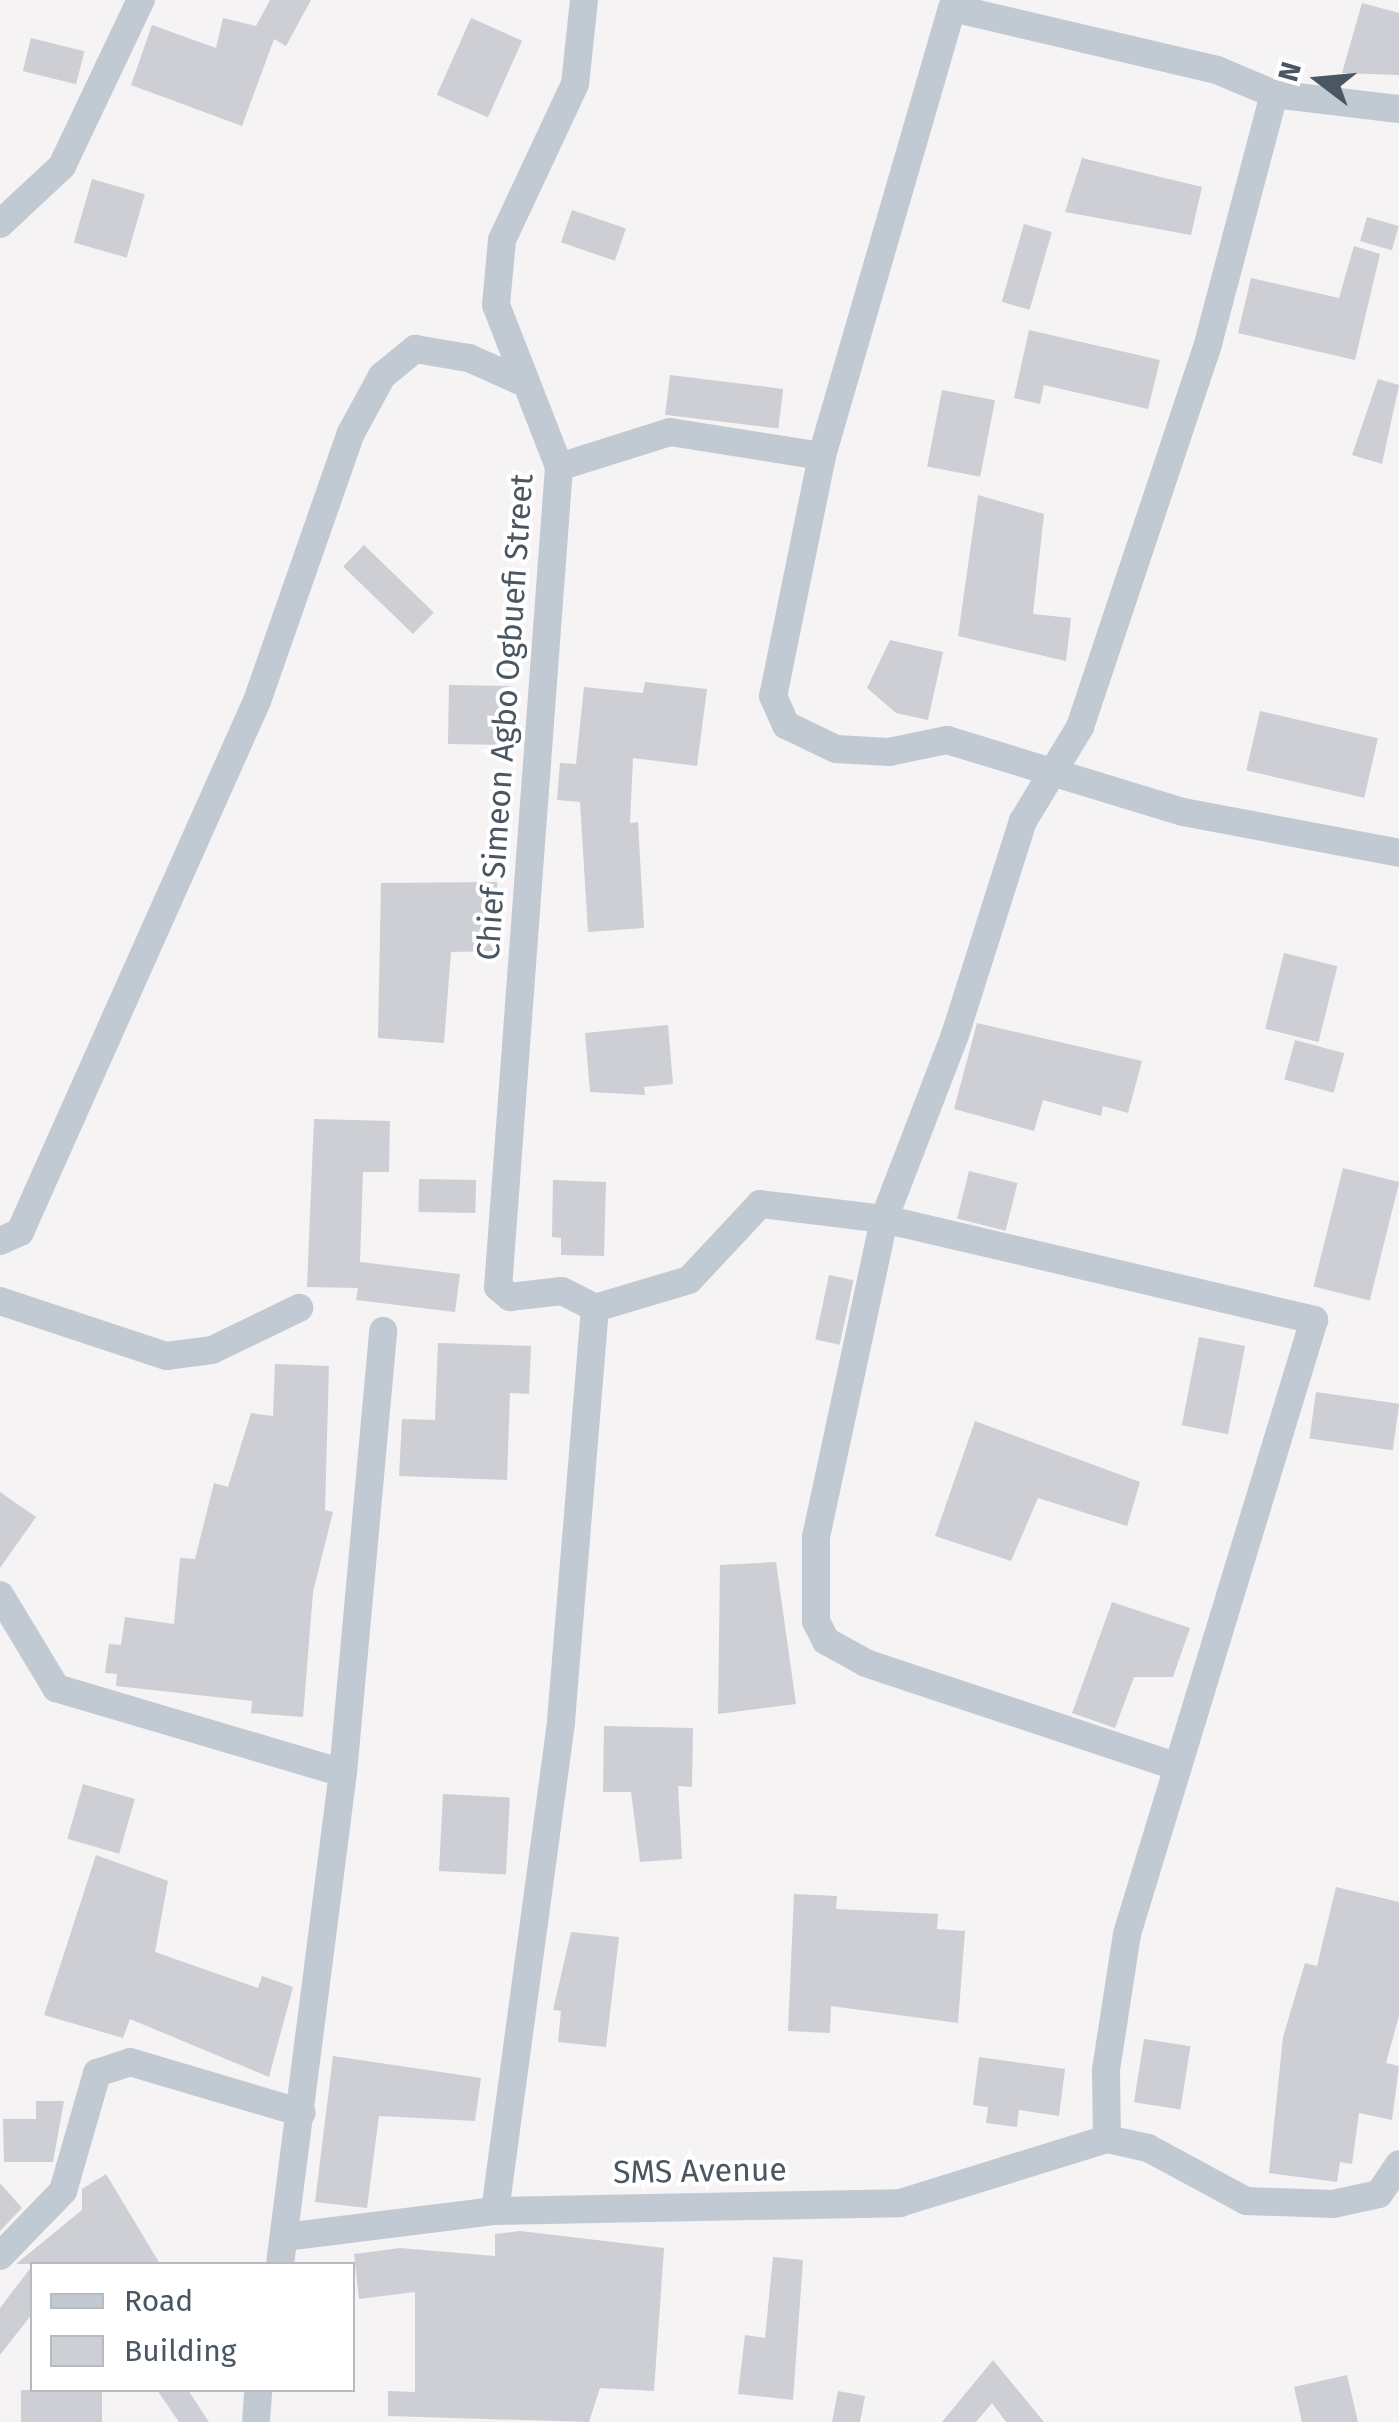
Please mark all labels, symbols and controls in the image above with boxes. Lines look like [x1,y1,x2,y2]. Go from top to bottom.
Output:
north arrow [1269,30,1369,130]
text: N [1271,58,1308,85]
street label: Chief Simeon Agbo Ogbuefi Street [469,472,541,962]
street label: SMS Avenue [613,2150,787,2192]
legend [30,2262,355,2392]
text: Road [124,2283,193,2319]
text: Building [124,2333,236,2369]

